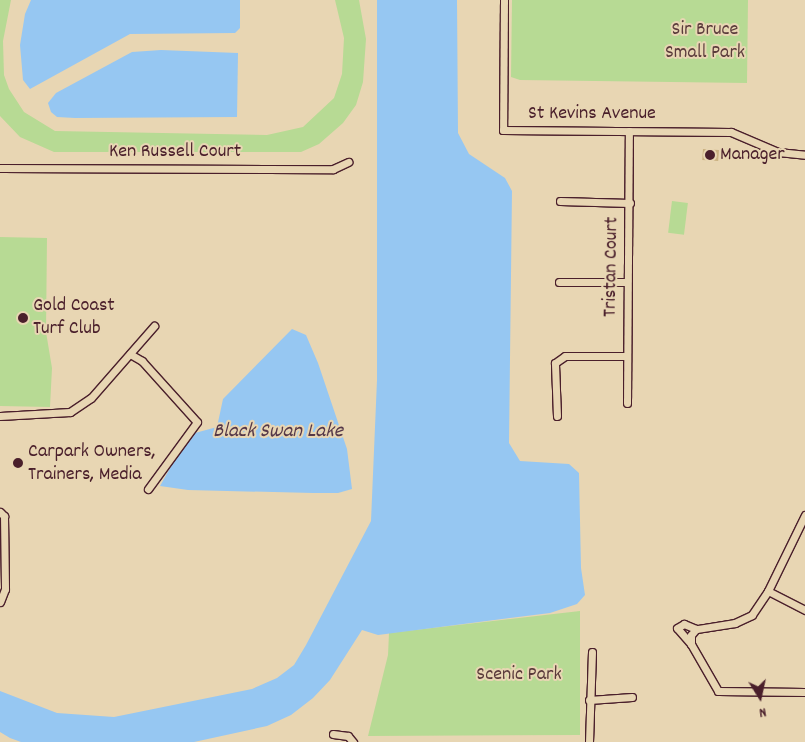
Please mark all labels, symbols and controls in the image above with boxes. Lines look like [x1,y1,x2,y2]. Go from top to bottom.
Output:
park label: Sir Bruce Small Park [665,18,745,65]
street label: St Kevins Avenue [528,102,656,126]
street label: Ken Russell Court [109,140,241,164]
place label: Manager [720,143,785,167]
marker: Manager [704,149,716,161]
street label: Tristan Court [599,217,625,317]
place label: Gold Coast Turf Club [33,294,115,341]
marker: Gold Coast Turf Club [17,312,29,324]
water label: Black Swan Lake [213,419,343,445]
place label: Carpark Owners, Trainers, Media [28,440,156,487]
marker: Carpark Owners, Trainers, Media [12,457,24,469]
park label: Scenic Park [476,663,562,687]
north arrow [735,672,785,722]
text: N [757,701,768,722]

